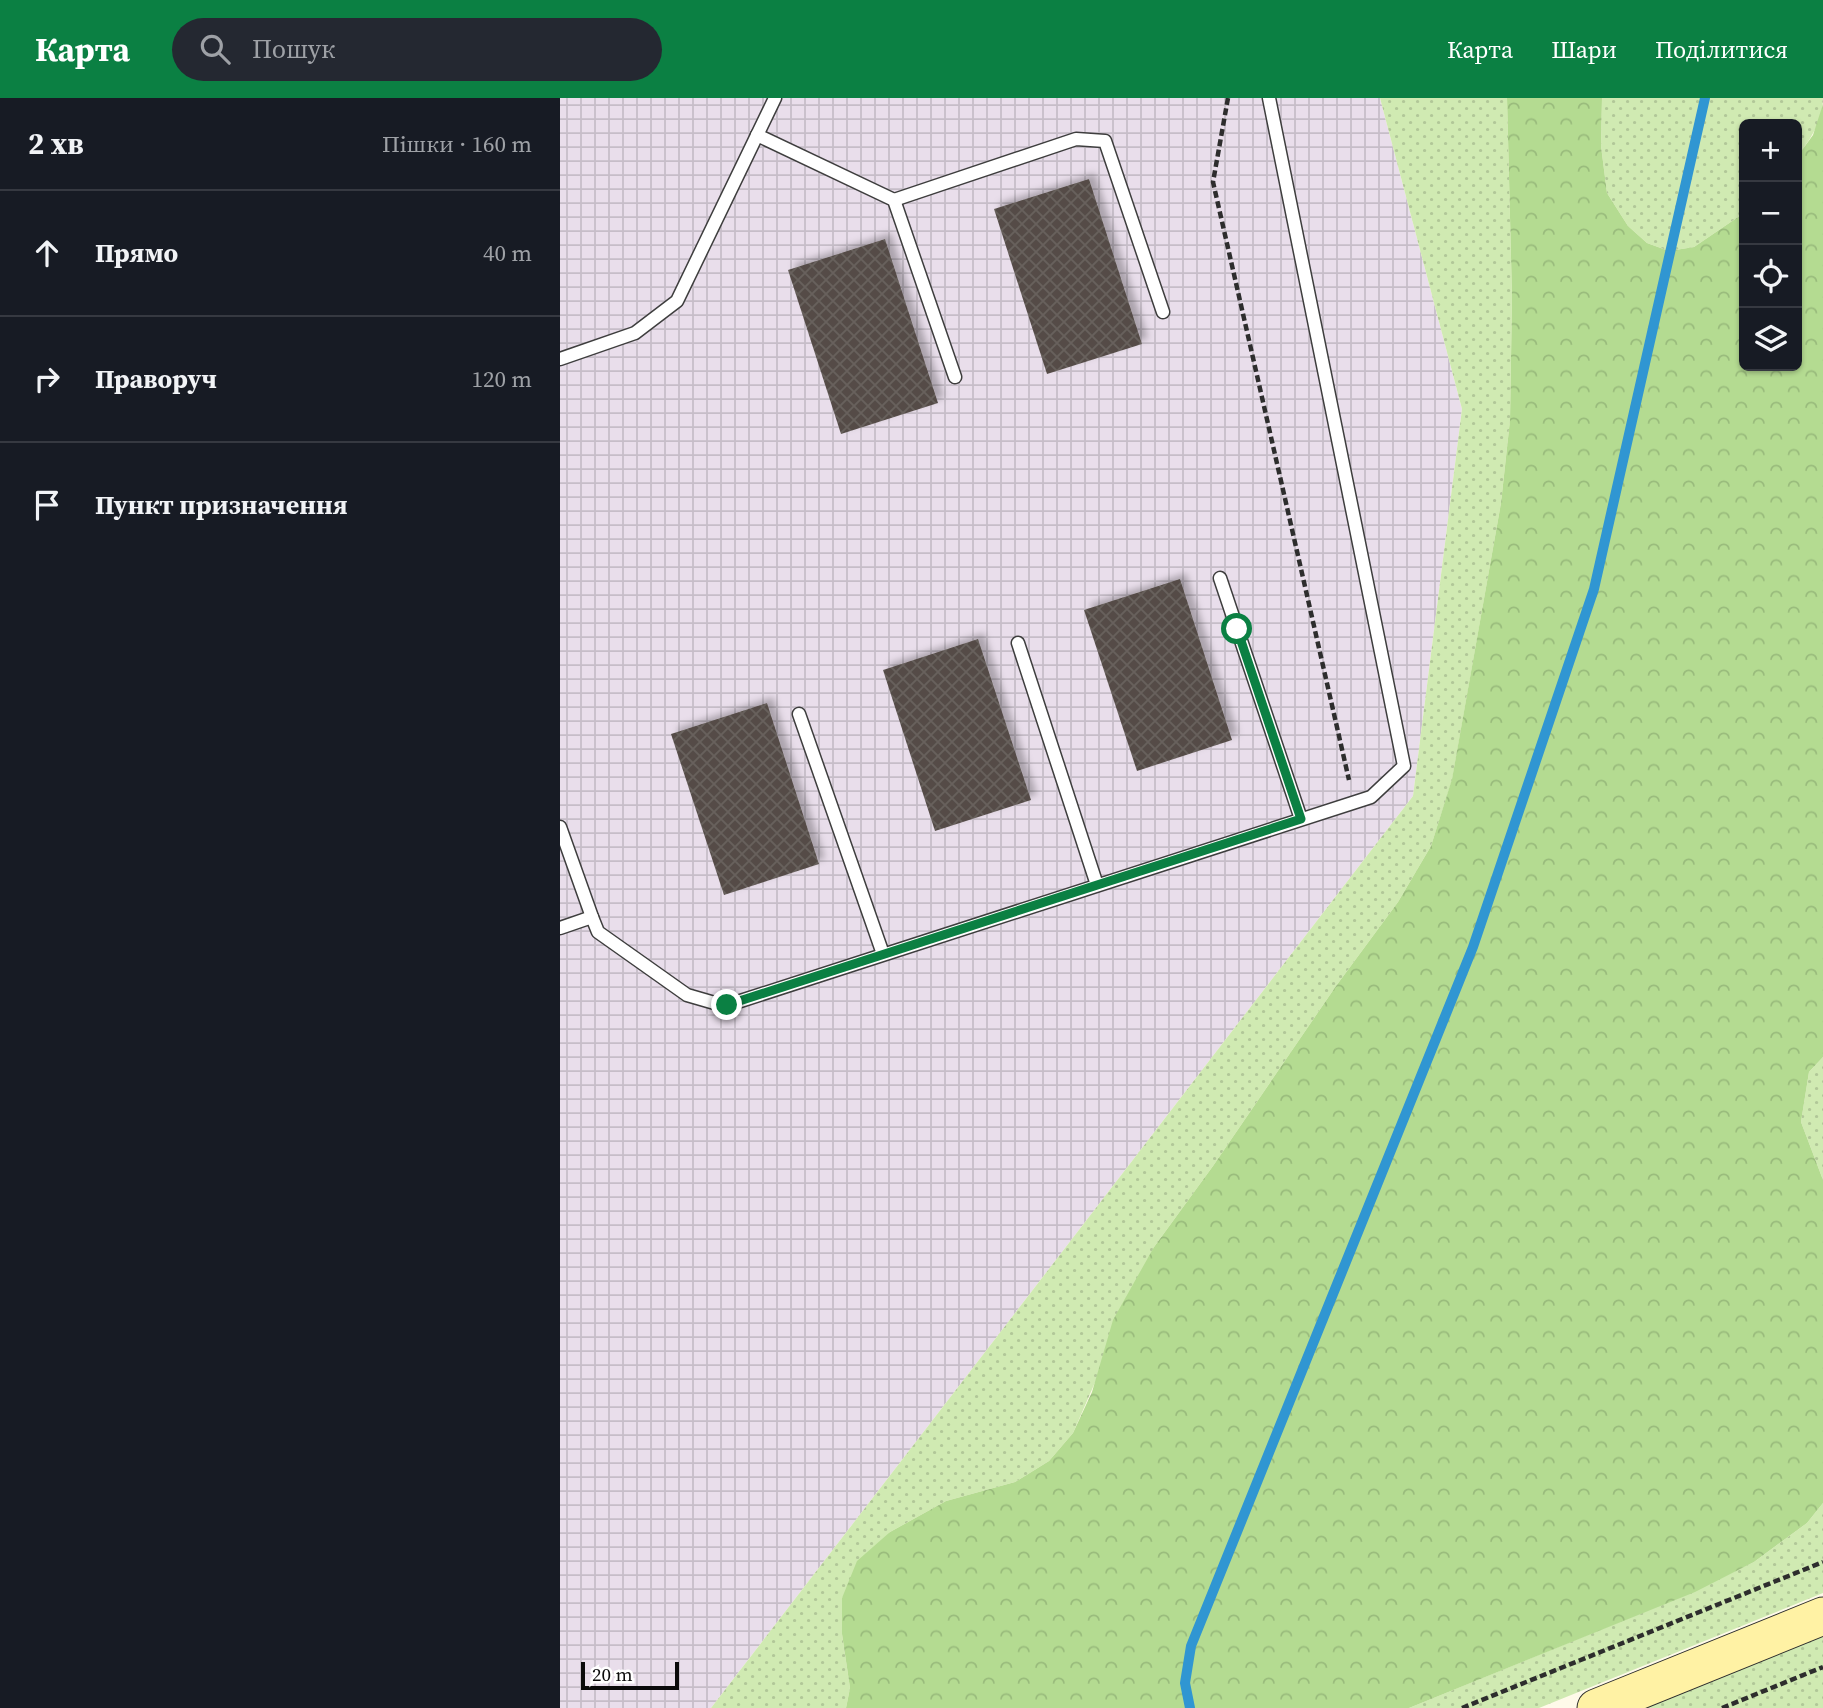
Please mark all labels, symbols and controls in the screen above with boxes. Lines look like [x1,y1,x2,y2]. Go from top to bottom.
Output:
search box [172,18,662,81]
text: Карта [35,27,130,72]
icon: search [196,30,234,68]
text: Пошук [252,31,335,67]
text: Карта [1447,33,1513,66]
text: Шари [1551,33,1617,66]
text: Поділитися [1655,33,1788,66]
map controls [1739,119,1802,371]
button: + [1739,119,1802,182]
text: 2 хв [28,123,84,164]
text: Пішки · 160 m [382,128,532,160]
button: − [1739,182,1802,245]
icon: ahead [28,234,66,272]
text: Прямо [95,235,178,271]
text: 40 m [483,237,532,269]
button: locate [1739,245,1802,308]
button: layers [1739,308,1802,371]
icon: right [28,360,66,398]
text: Праворуч [95,361,217,397]
text: 120 m [471,363,532,395]
icon: arrive [28,486,66,524]
text: Пункт призначення [95,487,348,523]
route start [1221,613,1252,644]
route end [711,989,742,1020]
scale bar [581,1659,679,1691]
text: 20 m [592,1661,633,1687]

